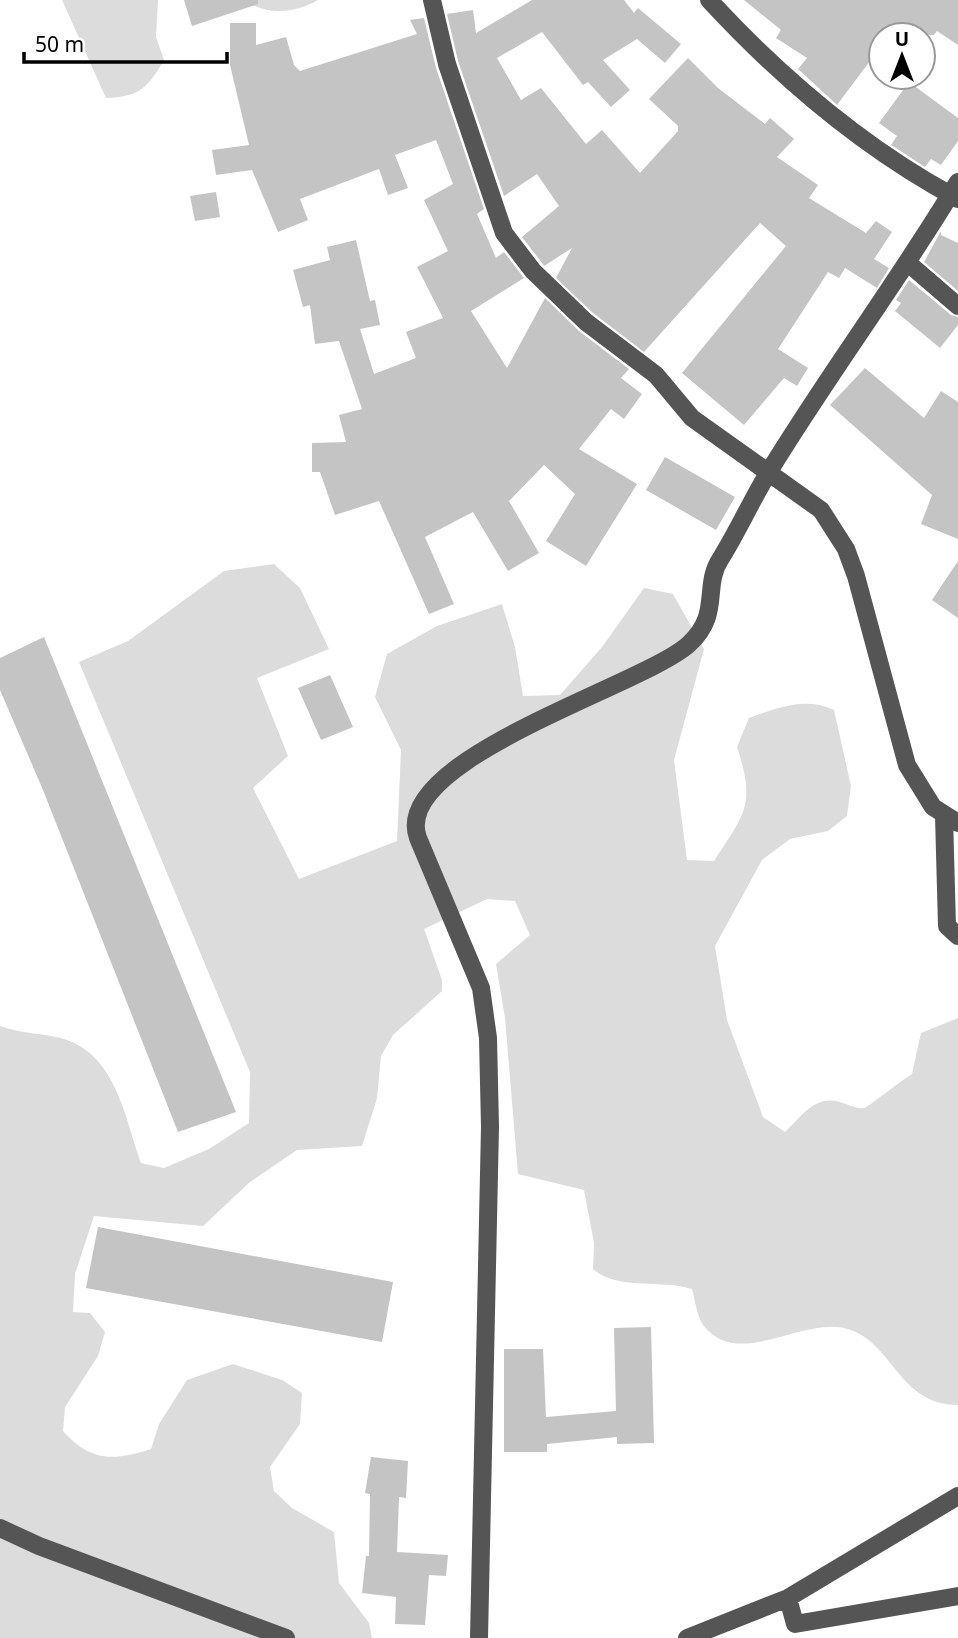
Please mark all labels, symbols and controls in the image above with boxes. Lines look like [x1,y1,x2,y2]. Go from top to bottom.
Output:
scale bar [24,21,228,65]
north arrow [867,21,937,91]
text: U [895,26,909,52]
text: 50 m [35,30,84,58]

